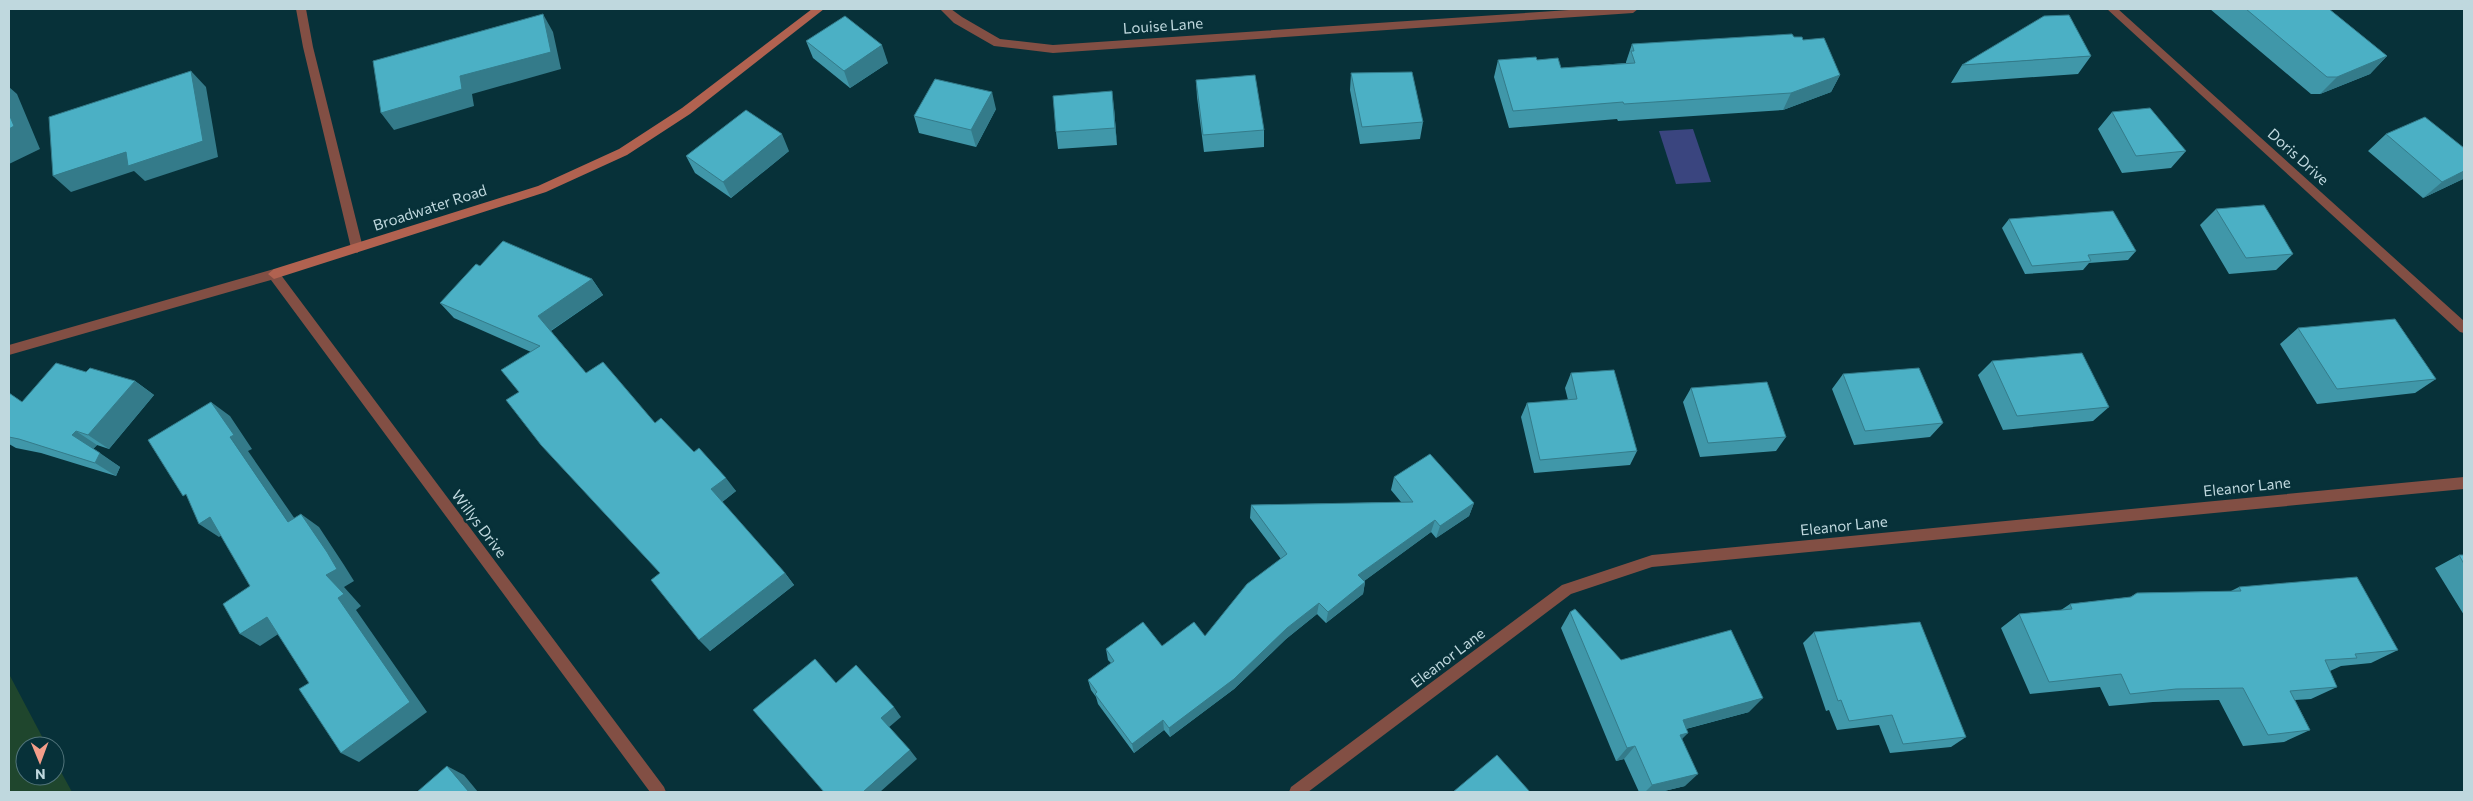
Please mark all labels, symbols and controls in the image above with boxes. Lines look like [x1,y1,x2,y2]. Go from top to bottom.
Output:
street label: Louise Lane [1122,13,1204,37]
street label: Doris Drive [2264,124,2333,188]
street label: Broadwater Road [371,180,489,234]
street label: Eleanor Lane [2202,472,2292,500]
street label: Willys Drive [448,486,511,561]
street label: Eleanor Lane [1799,511,1889,539]
street label: Eleanor Lane [1407,624,1488,691]
north arrow [15,736,65,786]
text: N [35,766,46,783]

